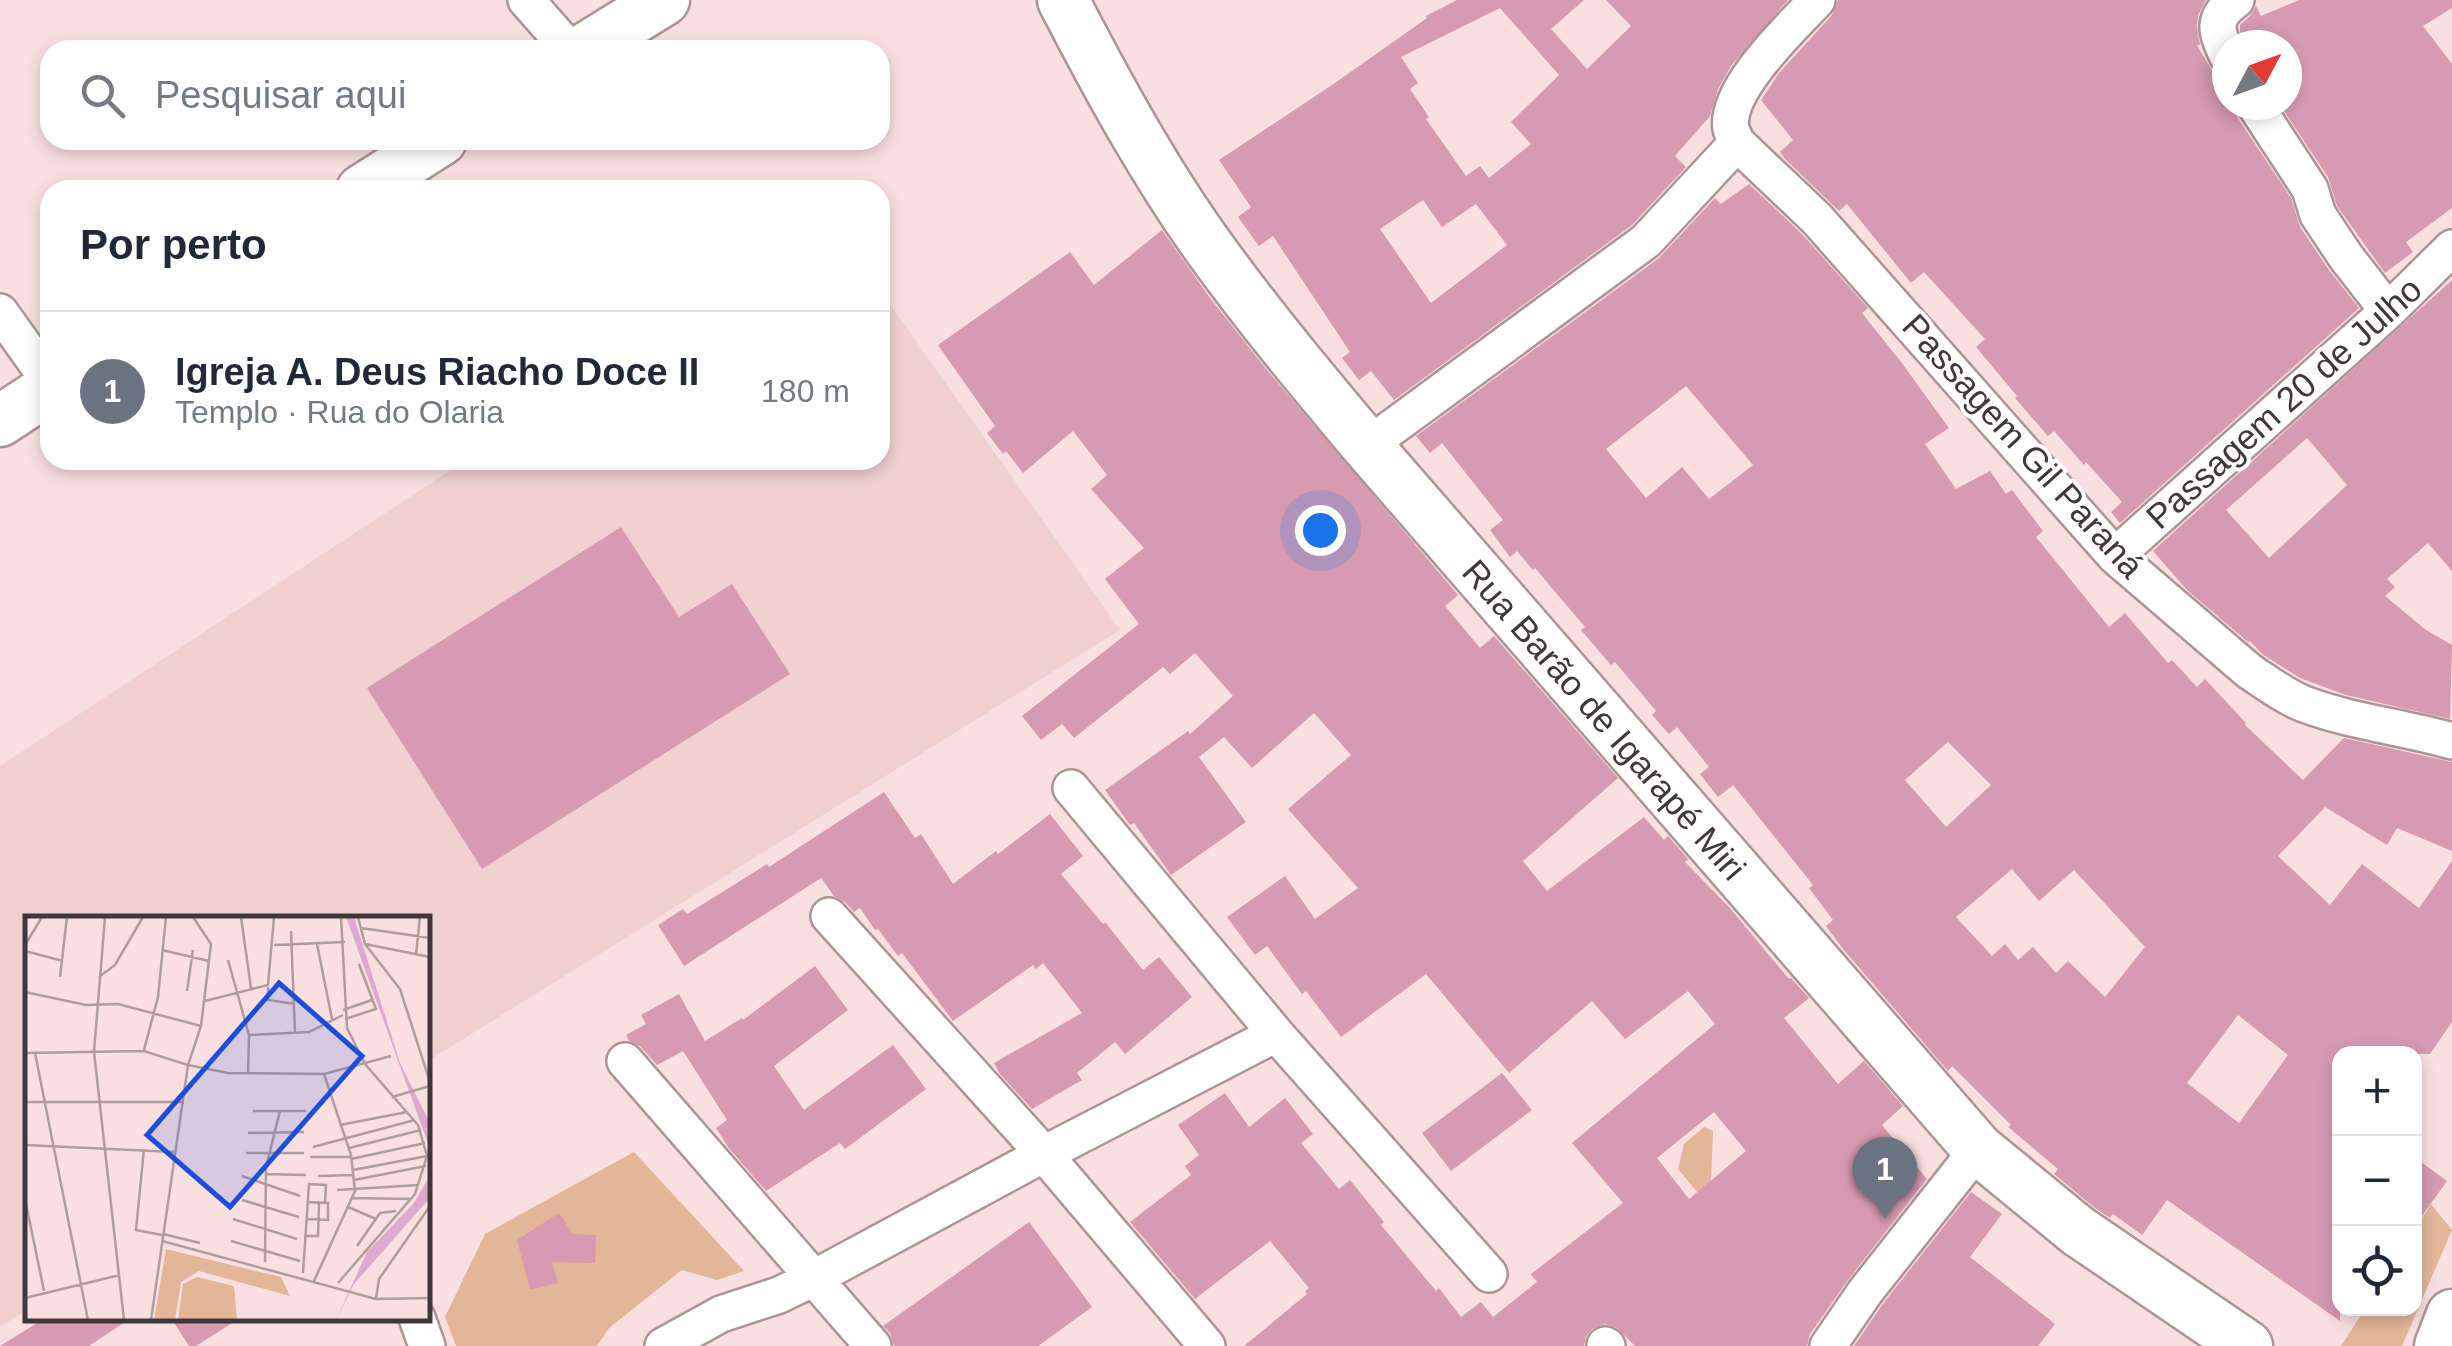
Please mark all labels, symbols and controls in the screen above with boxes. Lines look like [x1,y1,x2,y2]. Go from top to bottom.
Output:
north arrow [2212,30,2302,120]
search box [40,40,890,150]
icon: search [75,68,130,123]
text: Pesquisar aqui [155,74,406,116]
text: Por perto [80,221,267,268]
street label: Passagem 20 de Julho [2138,269,2429,536]
street label: Passagem Gil Paraná [1895,306,2152,586]
text: Igreja A. Deus Riacho Doce II [175,351,699,393]
text: 1 [104,373,121,409]
text: 180 m [761,373,850,409]
text: Templo · Rua do Olaria [175,394,504,430]
your location [1295,505,1346,556]
street label: Rua Barão de Igarapé Miri [1455,552,1754,887]
inset map [25,916,430,1321]
map controls [2332,1046,2422,1316]
button: + [2332,1046,2422,1136]
pin: 1 [1852,1136,1918,1219]
button: − [2332,1136,2422,1226]
button: locate [2332,1226,2422,1316]

